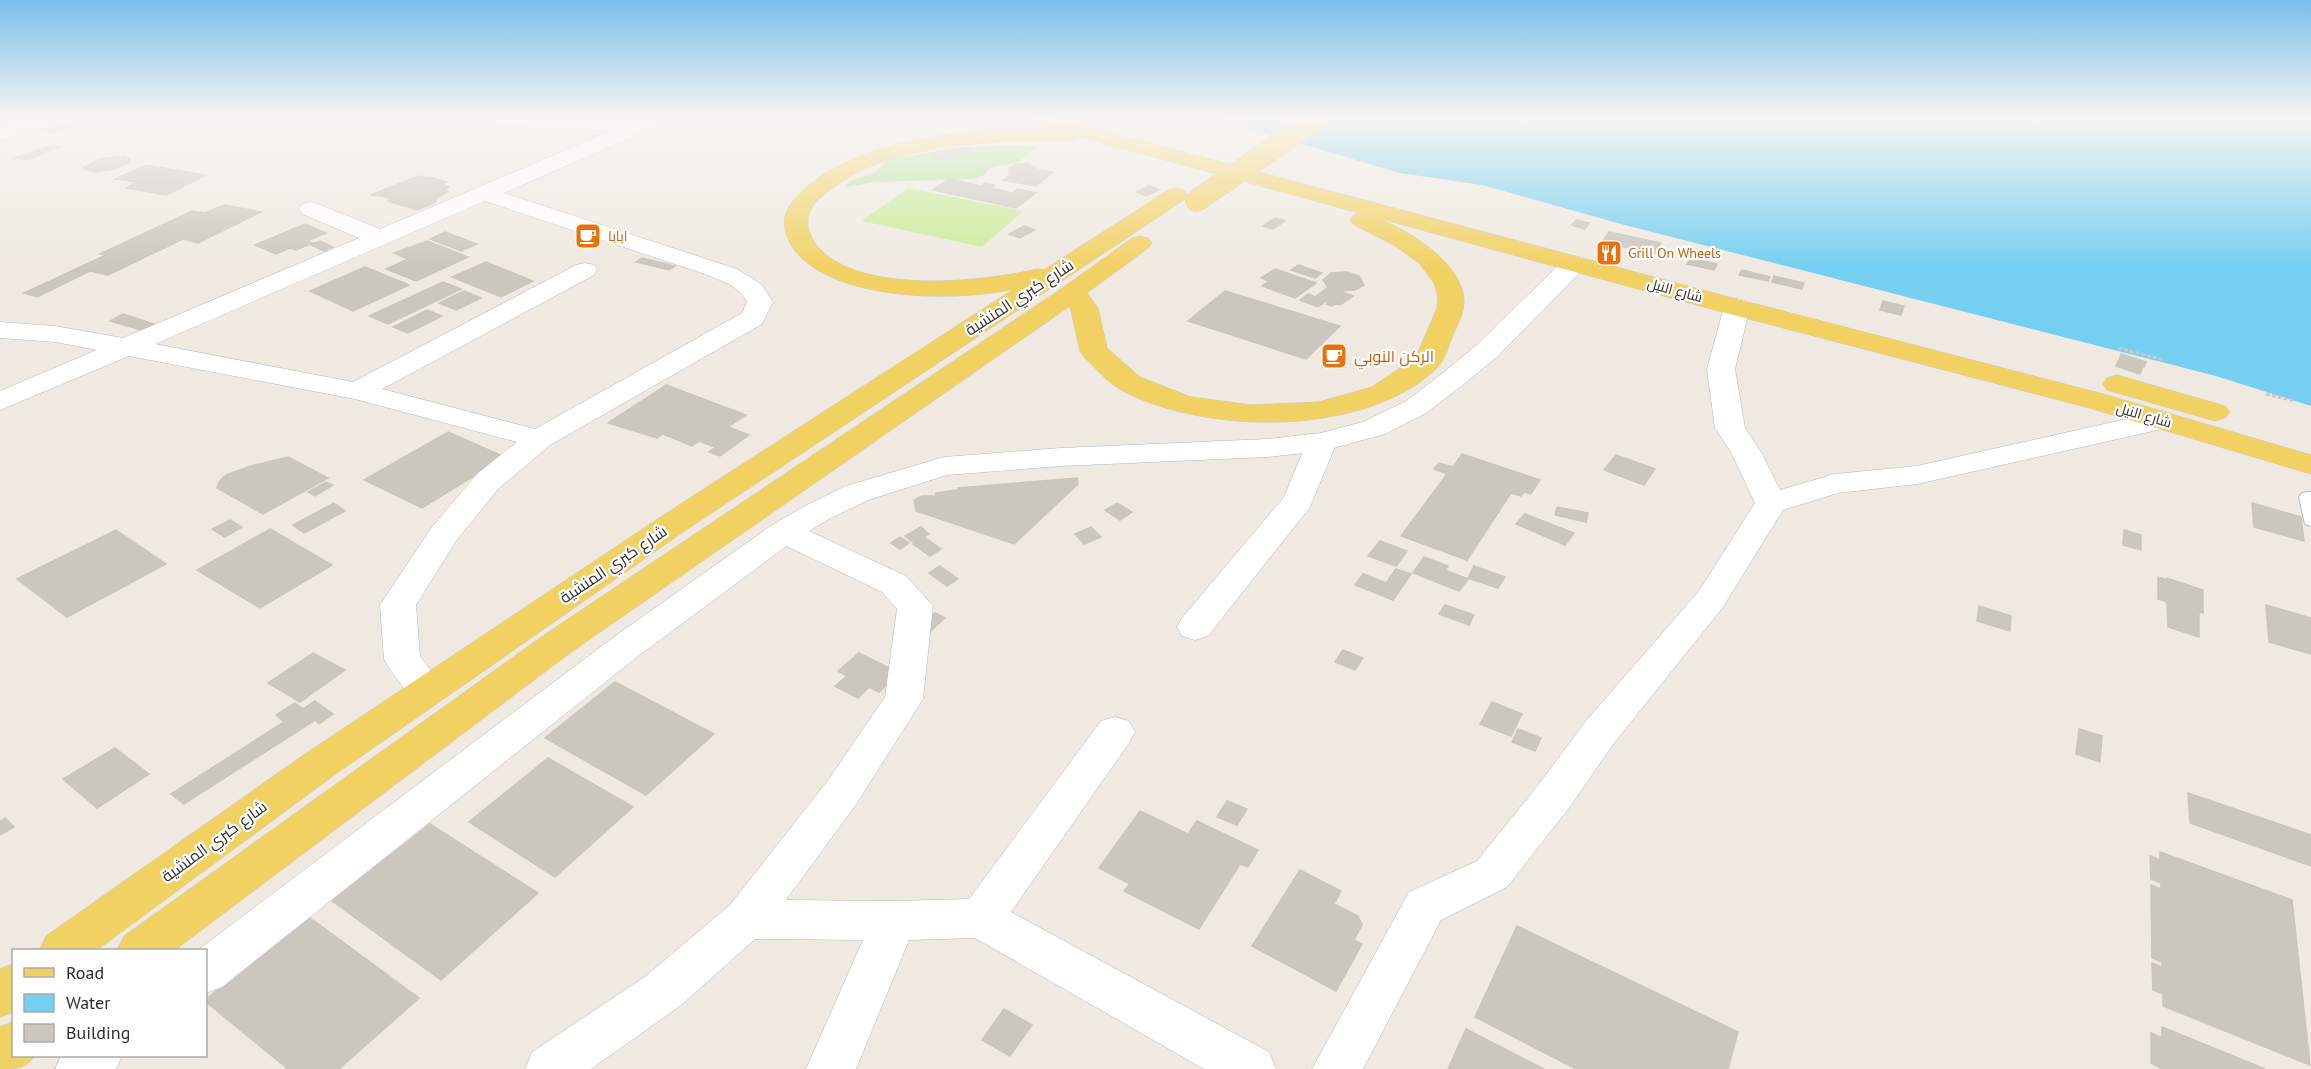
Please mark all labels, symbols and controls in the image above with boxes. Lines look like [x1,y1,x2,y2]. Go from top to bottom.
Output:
cafe icon: ابابا [573,221,603,251]
place label: ابابا [608,227,628,245]
restaurant icon: Grill On Wheels [1594,238,1624,268]
place label: Grill On Wheels [1628,244,1721,262]
street label: شارع كبري المنشية [961,254,1079,343]
street label: شارع النيل [1645,274,1705,306]
cafe icon: الركن النوبي [1319,341,1349,371]
place label: الركن النوبي [1354,346,1434,370]
street label: شارع النيل [2114,399,2174,431]
street label: شارع كبري المنشية [555,521,673,611]
street label: شارع كبري المنشية [157,796,273,889]
legend [12,949,207,1057]
text: Road [66,961,104,984]
text: Water [66,991,110,1014]
text: Building [66,1021,130,1044]

